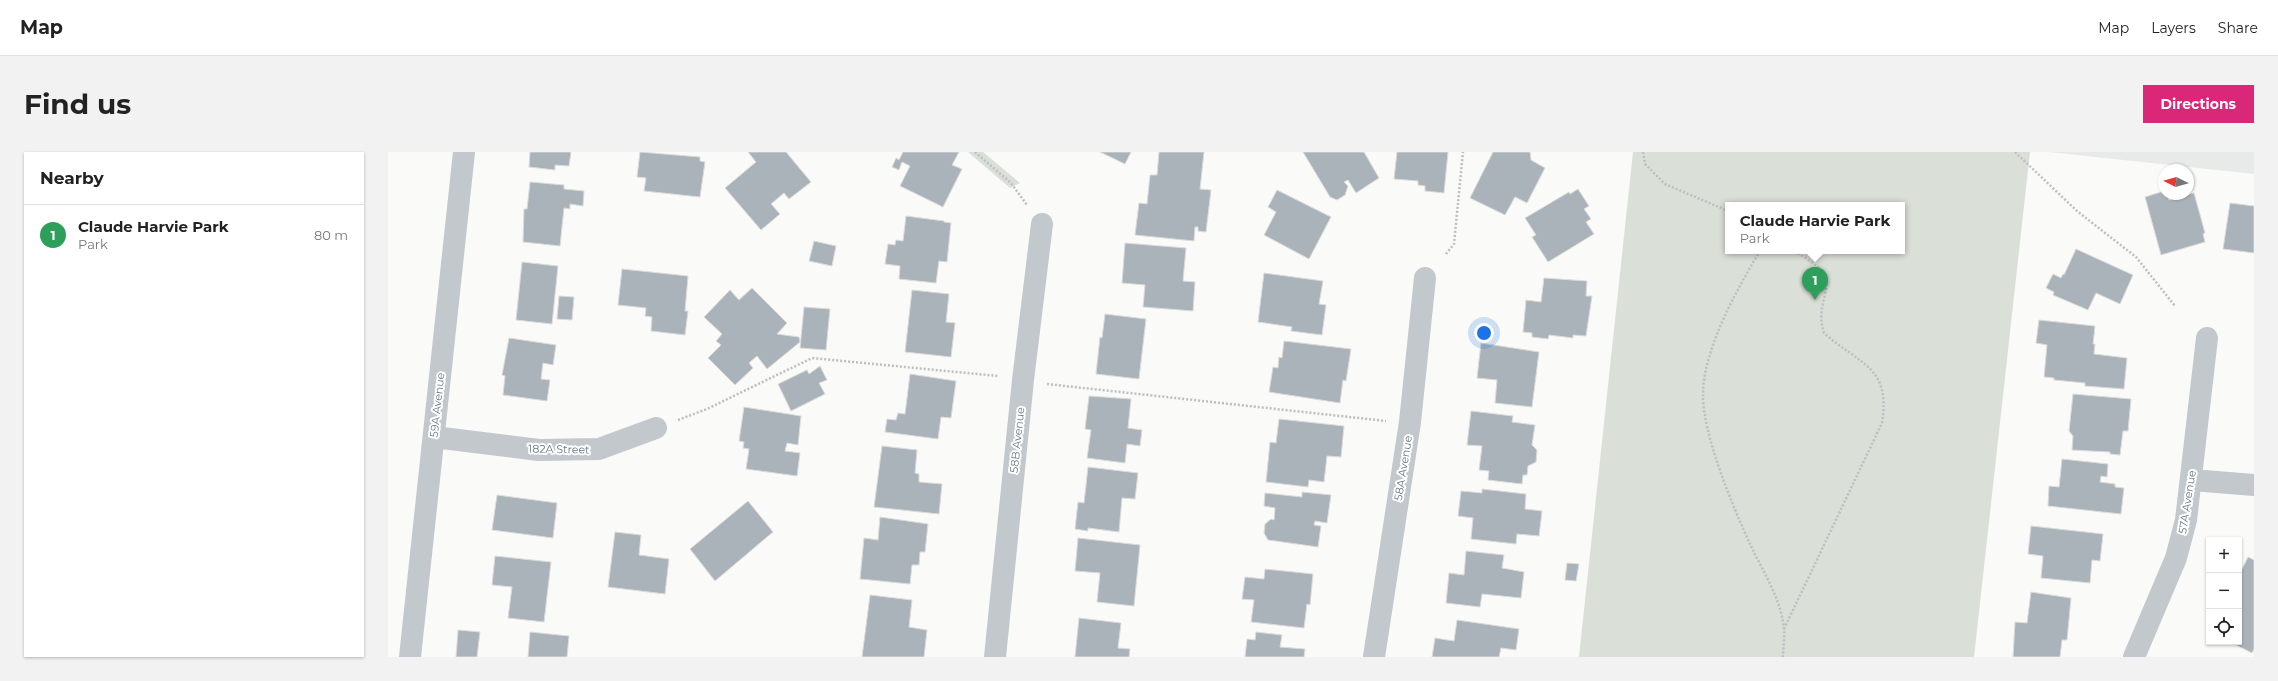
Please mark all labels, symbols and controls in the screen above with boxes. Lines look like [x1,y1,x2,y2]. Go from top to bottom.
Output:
text: Map [20,16,63,39]
text: Map [2098,19,2129,37]
text: Layers [2151,19,2196,37]
text: Share [2218,19,2258,37]
button: Directions [2143,85,2254,123]
text: Find us [24,87,131,121]
north arrow [2158,164,2194,200]
text: Nearby [40,168,104,188]
popup [1725,202,1905,254]
text: Claude Harvie Park [1740,211,1890,230]
text: Claude Harvie Park [78,217,229,236]
text: 1 [50,227,56,243]
text: 80 m [314,227,348,243]
text: Park [1740,230,1769,246]
text: Park [78,236,108,252]
pin: 1 [1802,267,1828,300]
your location [1474,323,1494,343]
street label: 59A Avenue [427,372,447,438]
street label: 58B Avenue [1007,406,1027,474]
street label: 58A Avenue [1391,434,1415,501]
street label: 182A Street [528,441,590,457]
street label: 57A Avenue [2175,469,2199,535]
map controls [2206,537,2242,645]
button: + [2206,537,2242,573]
button: − [2206,573,2242,609]
button: locate [2206,609,2242,645]

